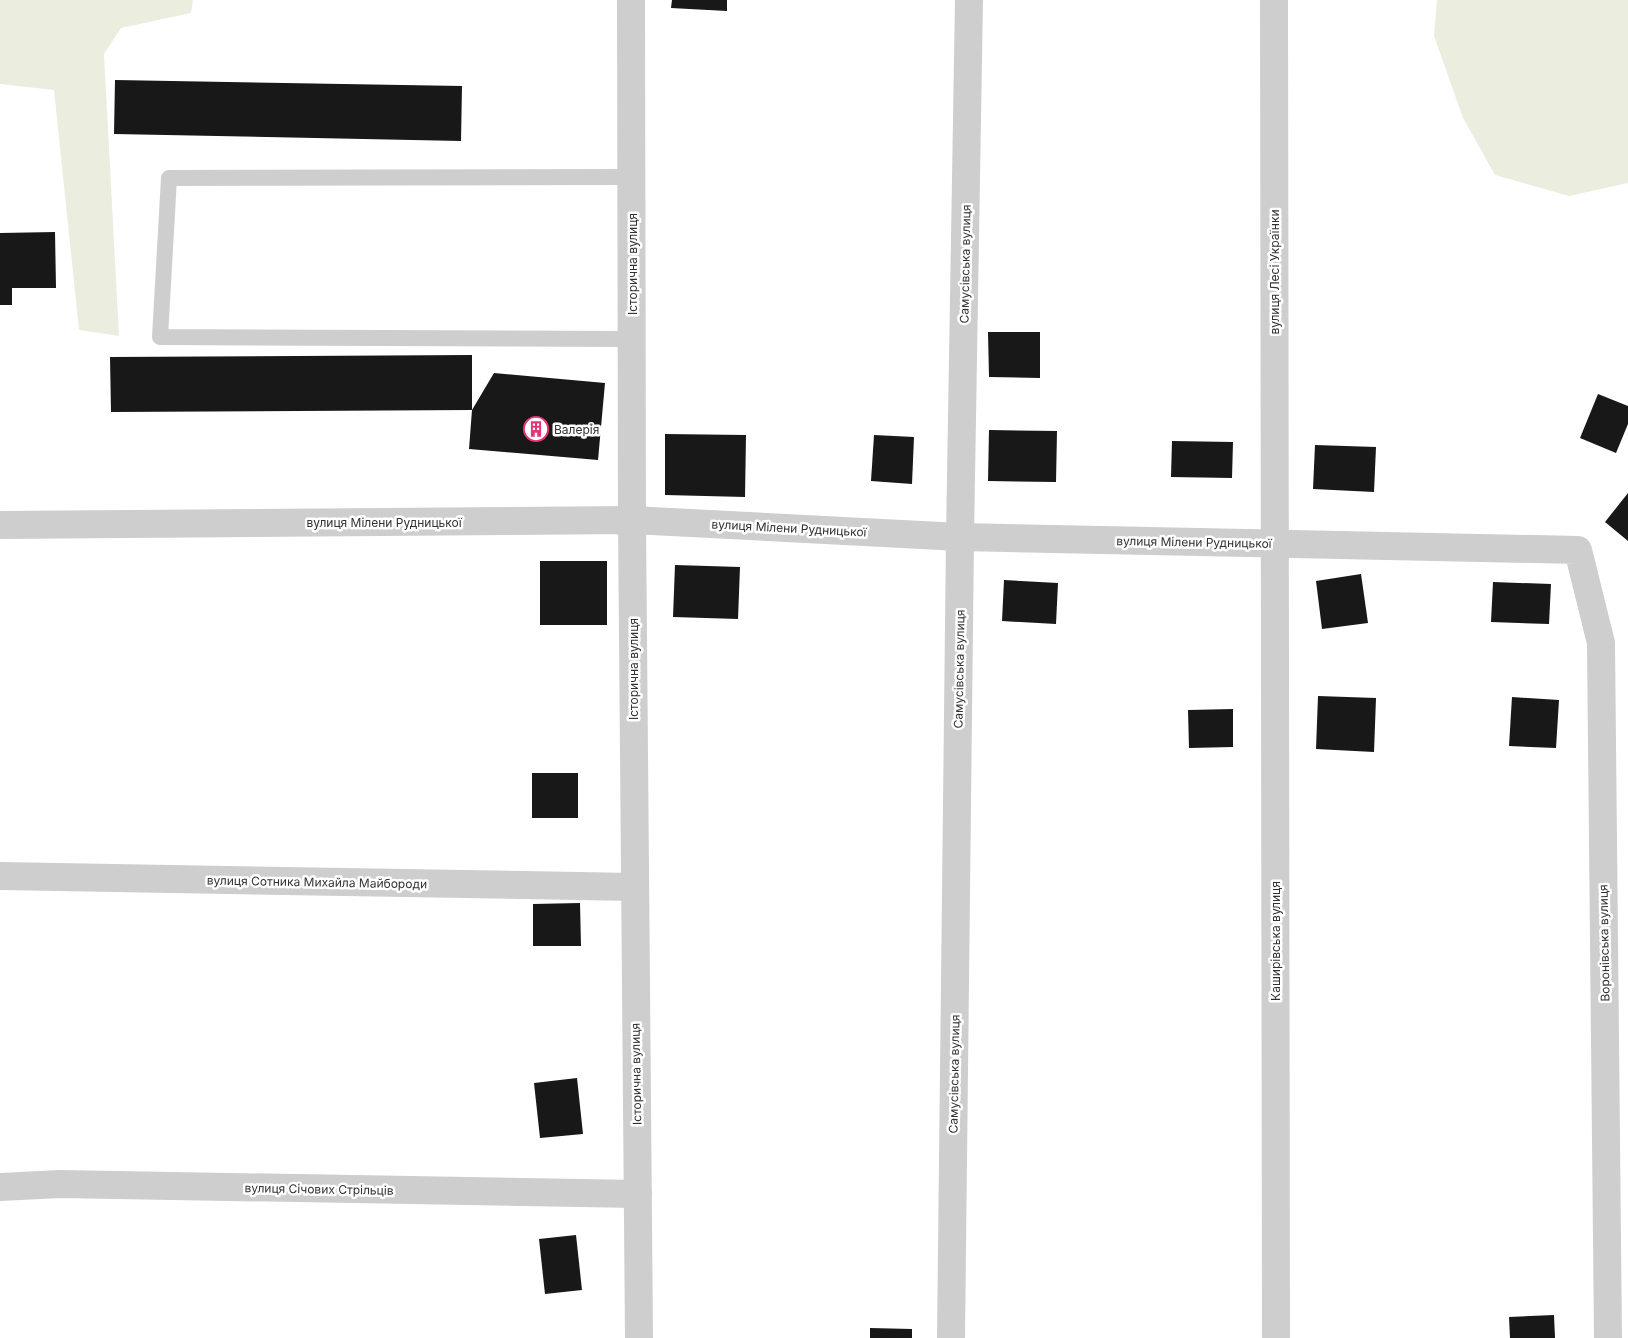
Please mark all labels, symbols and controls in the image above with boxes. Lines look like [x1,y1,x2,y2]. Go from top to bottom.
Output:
street label: Самусівська вулиця [956,204,974,324]
street label: вулиця Лесі Українки [1267,209,1282,335]
street label: Історична вулиця [625,213,640,315]
building icon: Валерія [523,416,549,442]
place label: Валерія [554,422,599,437]
street label: вулиця Мілени Рудницької [306,515,463,530]
street label: вулиця Мілени Рудницької [711,516,868,540]
street label: вулиця Мілени Рудницької [1116,533,1273,551]
street label: Самусівська вулиця [950,609,968,729]
street label: Історична вулиця [626,618,641,720]
street label: вулиця Сотника Михайла Майбороди [207,873,427,891]
street label: Каширівська вулиця [1268,881,1283,1001]
street label: Воронівська вулиця [1595,884,1613,1002]
street label: Самусівська вулиця [945,1014,963,1134]
street label: Історична вулиця [628,1023,644,1125]
street label: вулиця Січових Стрільців [244,1180,394,1198]

